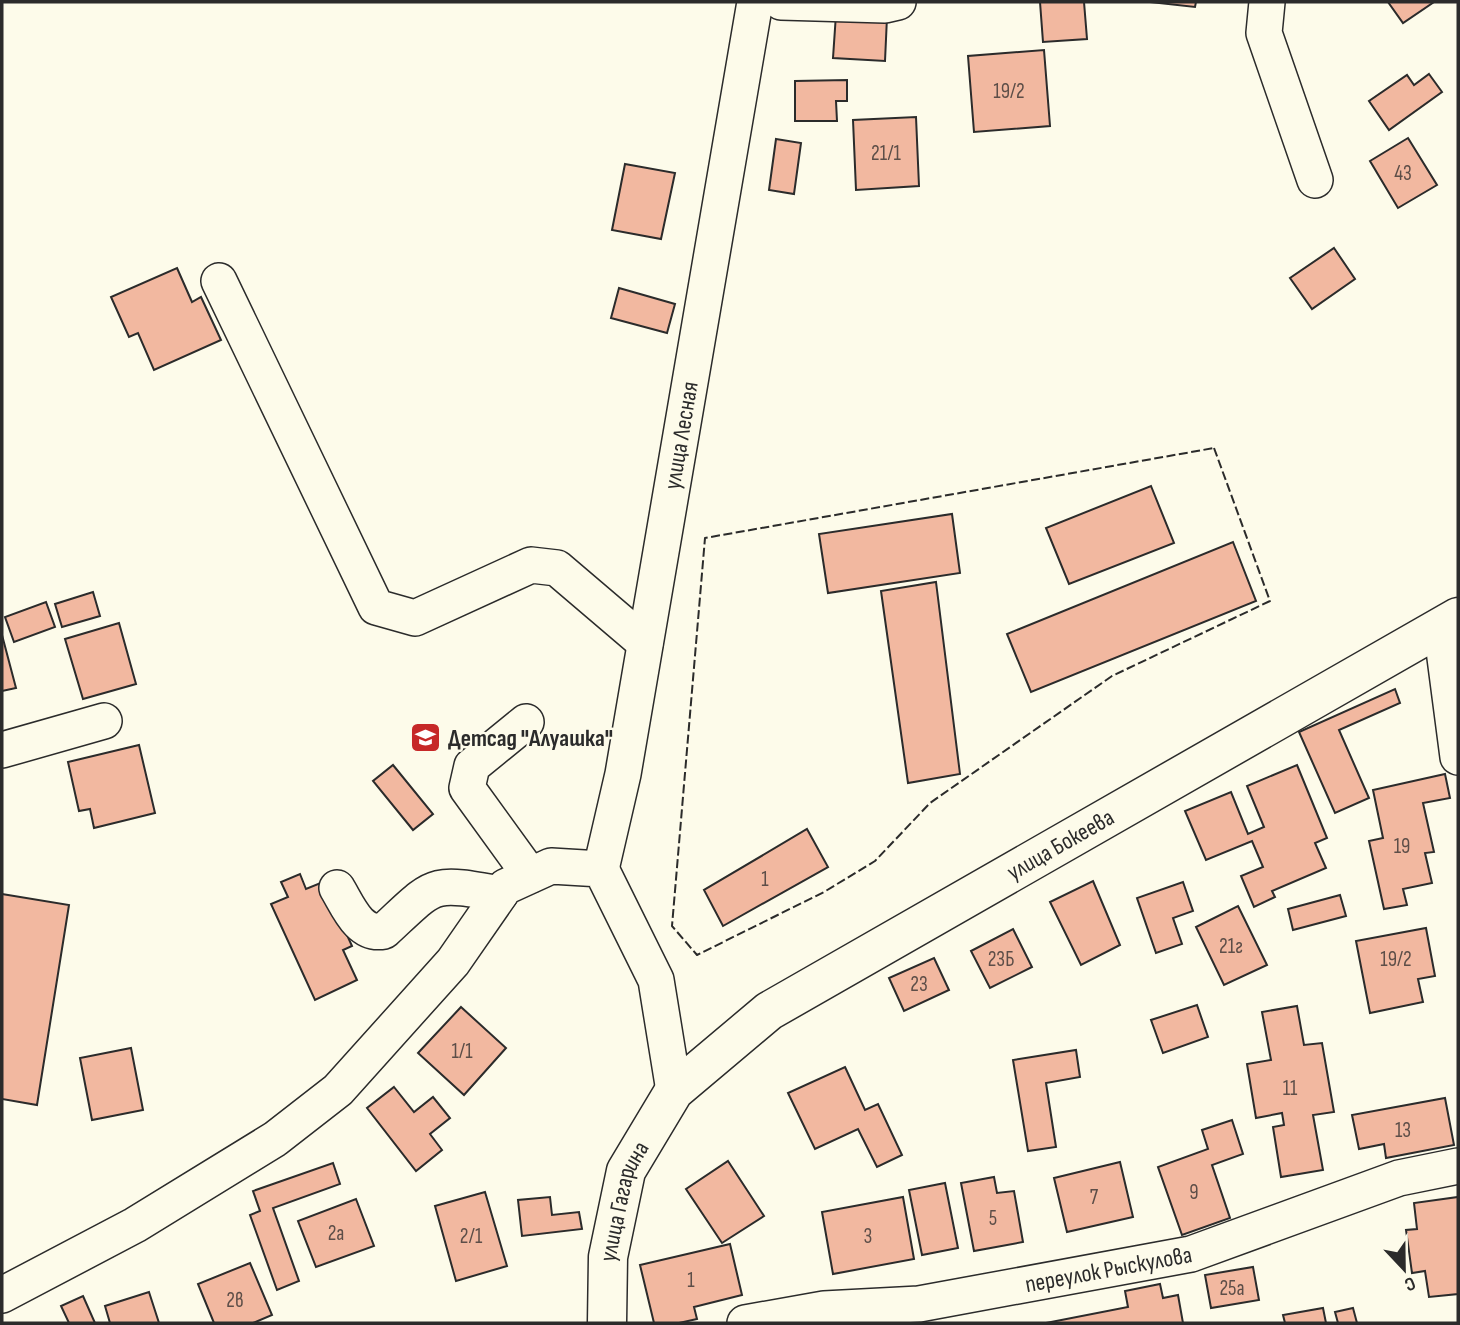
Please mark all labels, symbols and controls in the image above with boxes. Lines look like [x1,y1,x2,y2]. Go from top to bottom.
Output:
house number: 19/2 [993,79,1025,104]
house number: 21/1 [871,141,902,166]
house number: 43 [1394,161,1412,186]
street label: улица Лесная [658,379,705,492]
school or university icon: Детсад "Алуашка" [408,721,442,755]
place label: Детсад "Алуашка" [448,724,613,753]
street label: улица Бокеева [1002,803,1119,887]
house number: 19 [1394,834,1410,859]
house number: 1 [761,867,769,892]
house number: 21г [1219,934,1243,959]
house number: 23Б [988,947,1014,972]
house number: 19/2 [1380,947,1412,972]
house number: 23 [910,972,928,997]
house number: 1/1 [451,1039,473,1064]
house number: 11 [1283,1076,1298,1101]
house number: 13 [1395,1118,1411,1143]
street label: улица Гагарина [593,1136,656,1264]
house number: 9 [1189,1180,1199,1205]
house number: 7 [1090,1185,1099,1210]
house number: 5 [989,1206,997,1231]
house number: 2а [328,1221,344,1246]
house number: 2/1 [460,1224,483,1249]
house number: 3 [864,1224,872,1249]
north arrow [1369,1234,1439,1304]
street label: переулок Рыскулова [1023,1240,1194,1299]
house number: 1 [687,1268,695,1293]
text: С [1401,1271,1419,1296]
house number: 25а [1219,1276,1245,1301]
house number: 2в [226,1288,244,1313]

